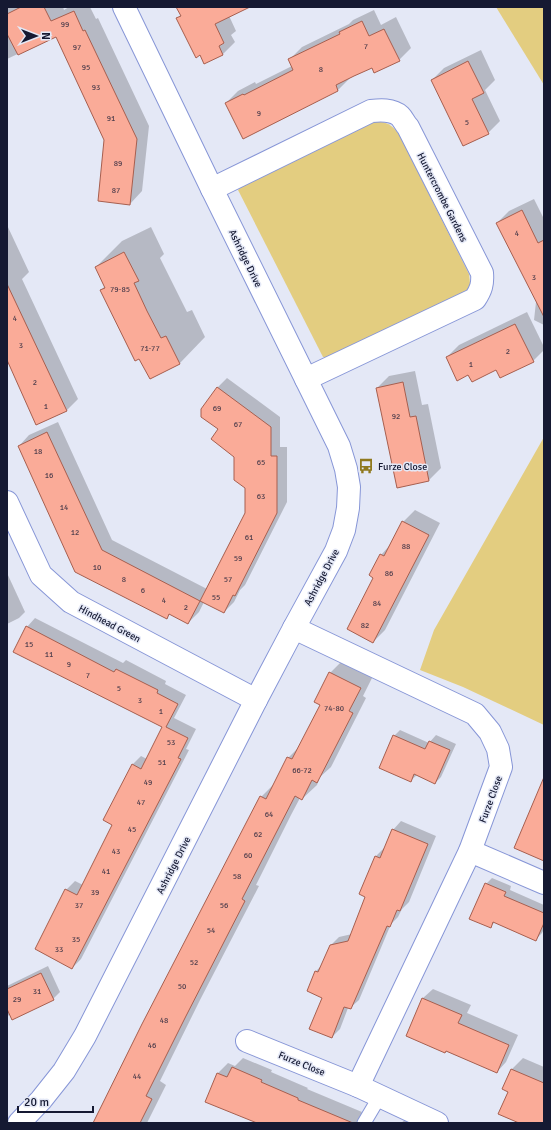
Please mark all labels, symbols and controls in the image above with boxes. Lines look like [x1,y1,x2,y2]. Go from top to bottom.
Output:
north arrow [16,16,56,56]
house number: 99 [61,19,69,29]
text: N [39,32,52,40]
house number: 7 [364,41,368,51]
house number: 97 [73,42,81,52]
house number: 95 [82,62,90,72]
house number: 8 [319,64,323,74]
house number: 93 [92,82,100,92]
house number: 9 [257,108,261,118]
house number: 91 [107,113,115,123]
house number: 5 [465,117,469,127]
street label: Huntercrombe Gardens [414,151,470,245]
house number: 89 [114,158,122,168]
house number: 87 [112,185,120,195]
street label: Ashridge Drive [226,228,264,289]
house number: 4 [515,228,520,238]
house number: 3 [532,272,536,282]
house number: 79-85 [110,284,130,294]
house number: 4 [13,313,18,323]
house number: 3 [19,340,23,350]
house number: 71-77 [140,343,160,353]
house number: 2 [506,346,510,356]
house number: 1 [469,359,473,369]
house number: 2 [33,377,37,387]
house number: 1 [44,401,48,411]
house number: 69 [213,403,221,413]
house number: 92 [392,411,400,421]
house number: 67 [234,419,242,429]
house number: 18 [34,446,42,456]
house number: 65 [257,457,265,467]
bus stop icon: Furze Close [357,457,375,475]
place label: Furze Close [378,461,427,473]
house number: 16 [45,470,53,480]
house number: 63 [257,491,265,501]
house number: 14 [60,502,69,512]
house number: 12 [71,527,79,537]
house number: 61 [245,532,253,542]
house number: 88 [402,541,410,551]
street label: Ashridge Drive [302,547,342,608]
house number: 59 [234,553,242,563]
house number: 10 [93,562,101,572]
house number: 86 [385,568,393,578]
house number: 8 [122,574,126,584]
house number: 57 [224,574,232,584]
house number: 6 [141,585,145,595]
house number: 55 [212,592,220,602]
house number: 4 [162,595,167,605]
house number: 84 [373,598,382,608]
street label: Hindhead Green [76,602,143,645]
house number: 2 [184,602,188,612]
house number: 82 [361,620,369,630]
house number: 15 [25,639,33,649]
house number: 11 [45,649,53,659]
house number: 9 [67,659,71,669]
house number: 7 [86,670,90,680]
house number: 5 [117,683,121,693]
house number: 3 [138,695,142,705]
house number: 74-80 [324,703,344,713]
house number: 1 [159,706,163,716]
house number: 53 [167,737,175,747]
house number: 51 [158,757,166,767]
house number: 66-72 [292,765,312,775]
street label: Furze Close [477,774,505,824]
house number: 49 [144,777,152,787]
house number: 47 [137,797,145,807]
house number: 64 [265,809,274,819]
house number: 45 [128,824,136,834]
house number: 62 [254,829,262,839]
street label: Ashridge Drive [154,835,193,896]
house number: 43 [112,846,120,856]
house number: 60 [244,850,252,860]
house number: 41 [102,866,110,876]
house number: 58 [233,871,241,881]
house number: 39 [91,887,99,897]
house number: 37 [75,900,83,910]
house number: 56 [220,900,228,910]
house number: 54 [207,925,216,935]
house number: 35 [72,934,80,944]
house number: 33 [55,944,63,954]
house number: 52 [190,957,198,967]
house number: 50 [178,981,186,991]
house number: 31 [33,986,41,996]
house number: 29 [13,994,21,1004]
house number: 48 [160,1015,168,1025]
house number: 46 [148,1040,156,1050]
street label: Furze Close [277,1049,327,1079]
house number: 44 [133,1071,142,1081]
scale bar [18,1088,93,1114]
text: 20 m [24,1095,49,1110]

